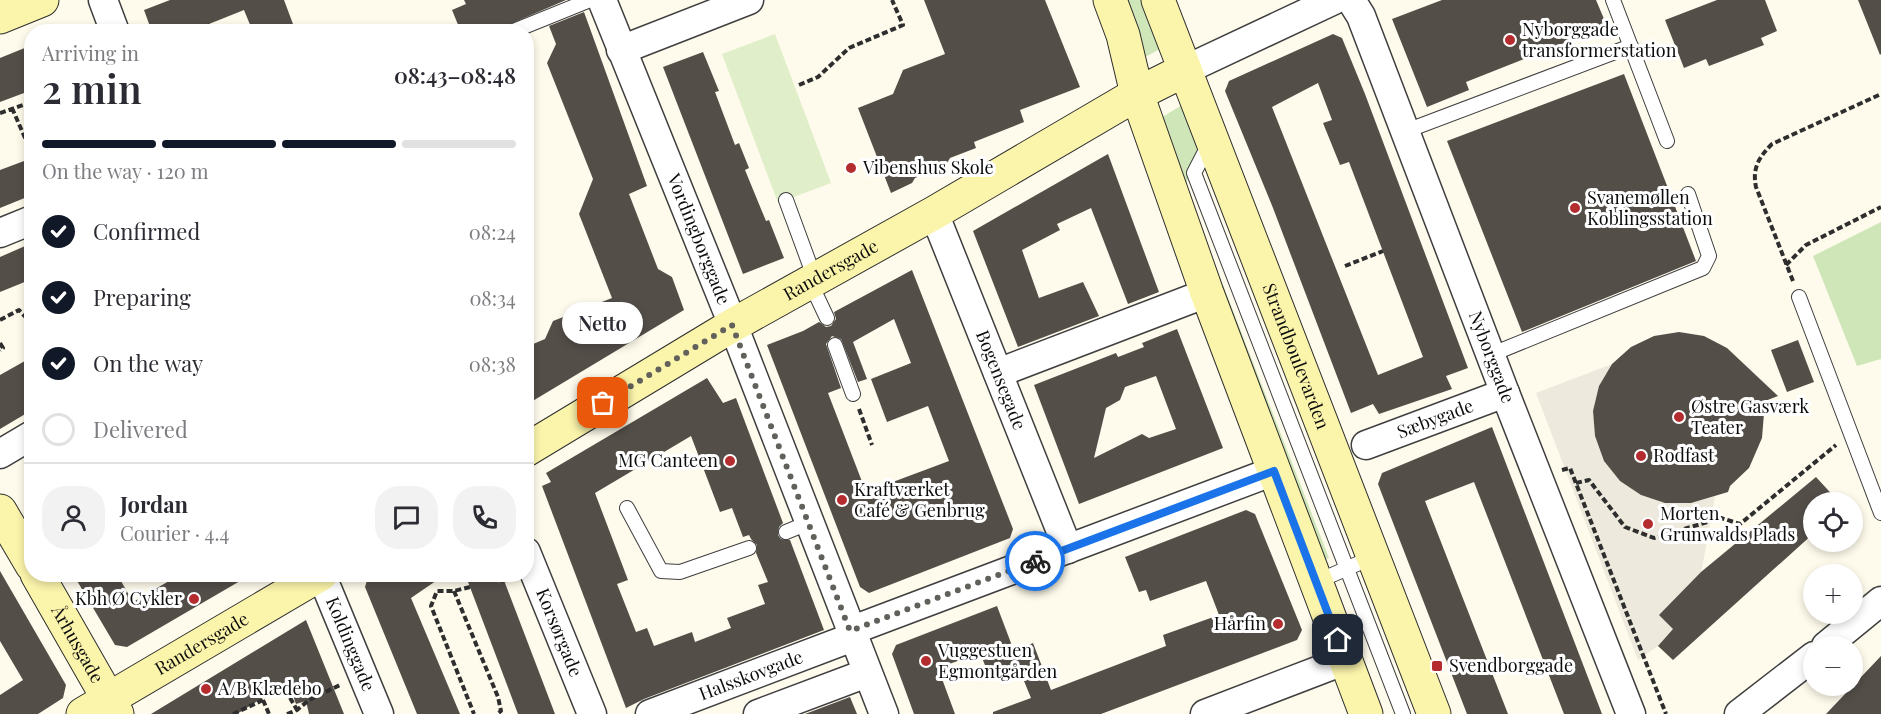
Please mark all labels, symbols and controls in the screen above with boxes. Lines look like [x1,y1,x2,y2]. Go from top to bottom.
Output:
place label: Nyborggade transformerstation [1522,17,1677,62]
marker: Nyborggade transformerstation [1503,33,1517,47]
text: Arriving in [42,39,139,66]
text: 08:43–08:48 [394,60,516,90]
text: 2 min [42,62,142,114]
place label: Vibenshus Skole [862,155,994,179]
text: On the way · 120 m [42,157,209,184]
marker: Vibenshus Skole [844,161,858,175]
street label: Vordingborggade [662,169,737,308]
place label: Svanemøllen Koblingsstation [1587,185,1713,230]
marker: Svanemøllen Koblingsstation [1568,201,1582,215]
icon: check [42,215,75,248]
text: Confirmed [93,216,200,246]
text: 08:24 [469,218,516,245]
street label: Randersgade [779,234,882,306]
street label: Strandboulevarden [1258,280,1336,433]
icon: check [42,281,75,314]
text: Preparing [93,282,191,312]
text: 08:34 [469,284,516,311]
callout: Netto [562,301,644,343]
street label: Nyborggade [1464,307,1521,406]
text: Netto [578,309,627,336]
street label: Bogensegade [971,326,1032,433]
icon: check [42,347,75,380]
text: On the way [93,348,203,378]
text: 08:38 [469,350,516,377]
pin [577,377,628,428]
icon: bag [586,386,619,419]
street label: Sæbygade [1393,393,1477,443]
place label: Østre Gasværk Teater [1691,394,1809,439]
marker: Østre Gasværk Teater [1672,410,1686,424]
text: Delivered [93,414,188,444]
place label: Rodfast [1653,443,1715,467]
place label: MG Canteen [618,448,718,472]
marker: Rodfast [1634,449,1648,463]
marker: MG Canteen [723,454,737,468]
place label: Kraftværket Café & Genbrug [854,477,985,522]
button: person [42,486,105,549]
button: chat [375,486,438,549]
button: phone [453,486,516,549]
text: Jordan [120,489,188,519]
map controls [1803,492,1863,696]
button: locate [1803,492,1863,552]
marker: Kraftværket Café & Genbrug [835,493,849,507]
place label: Morten Grunwalds Plads [1660,501,1795,546]
marker: Morten Grunwalds Plads [1641,517,1655,531]
text: Courier · 4.4 [120,519,229,546]
courier [1005,531,1065,591]
icon: bike [1019,545,1052,578]
button: + [1803,564,1863,624]
street label: Korsørgade [531,584,589,680]
place label: Kbh Ø Cykler [75,586,182,610]
marker: Kbh Ø Cykler [187,592,201,606]
street label: Koldinggade [321,593,381,695]
street label: Århusgade [46,600,110,687]
street label: Randersgade [150,606,253,680]
place label: Hårfin [1214,611,1266,635]
pin [1312,614,1363,665]
marker: Hårfin [1271,617,1285,631]
icon: home [1321,623,1354,656]
button: − [1803,636,1863,696]
place label: Vuggestuen Egmontgården [937,638,1058,683]
street label: Halsskovgade [695,644,806,705]
place label: Svendborggade [1449,653,1573,677]
marker: Vuggestuen Egmontgården [919,654,933,668]
marker: Svendborggade [1430,659,1444,673]
place label: A/B Klædebo [217,676,322,700]
marker: A/B Klædebo [199,682,213,696]

